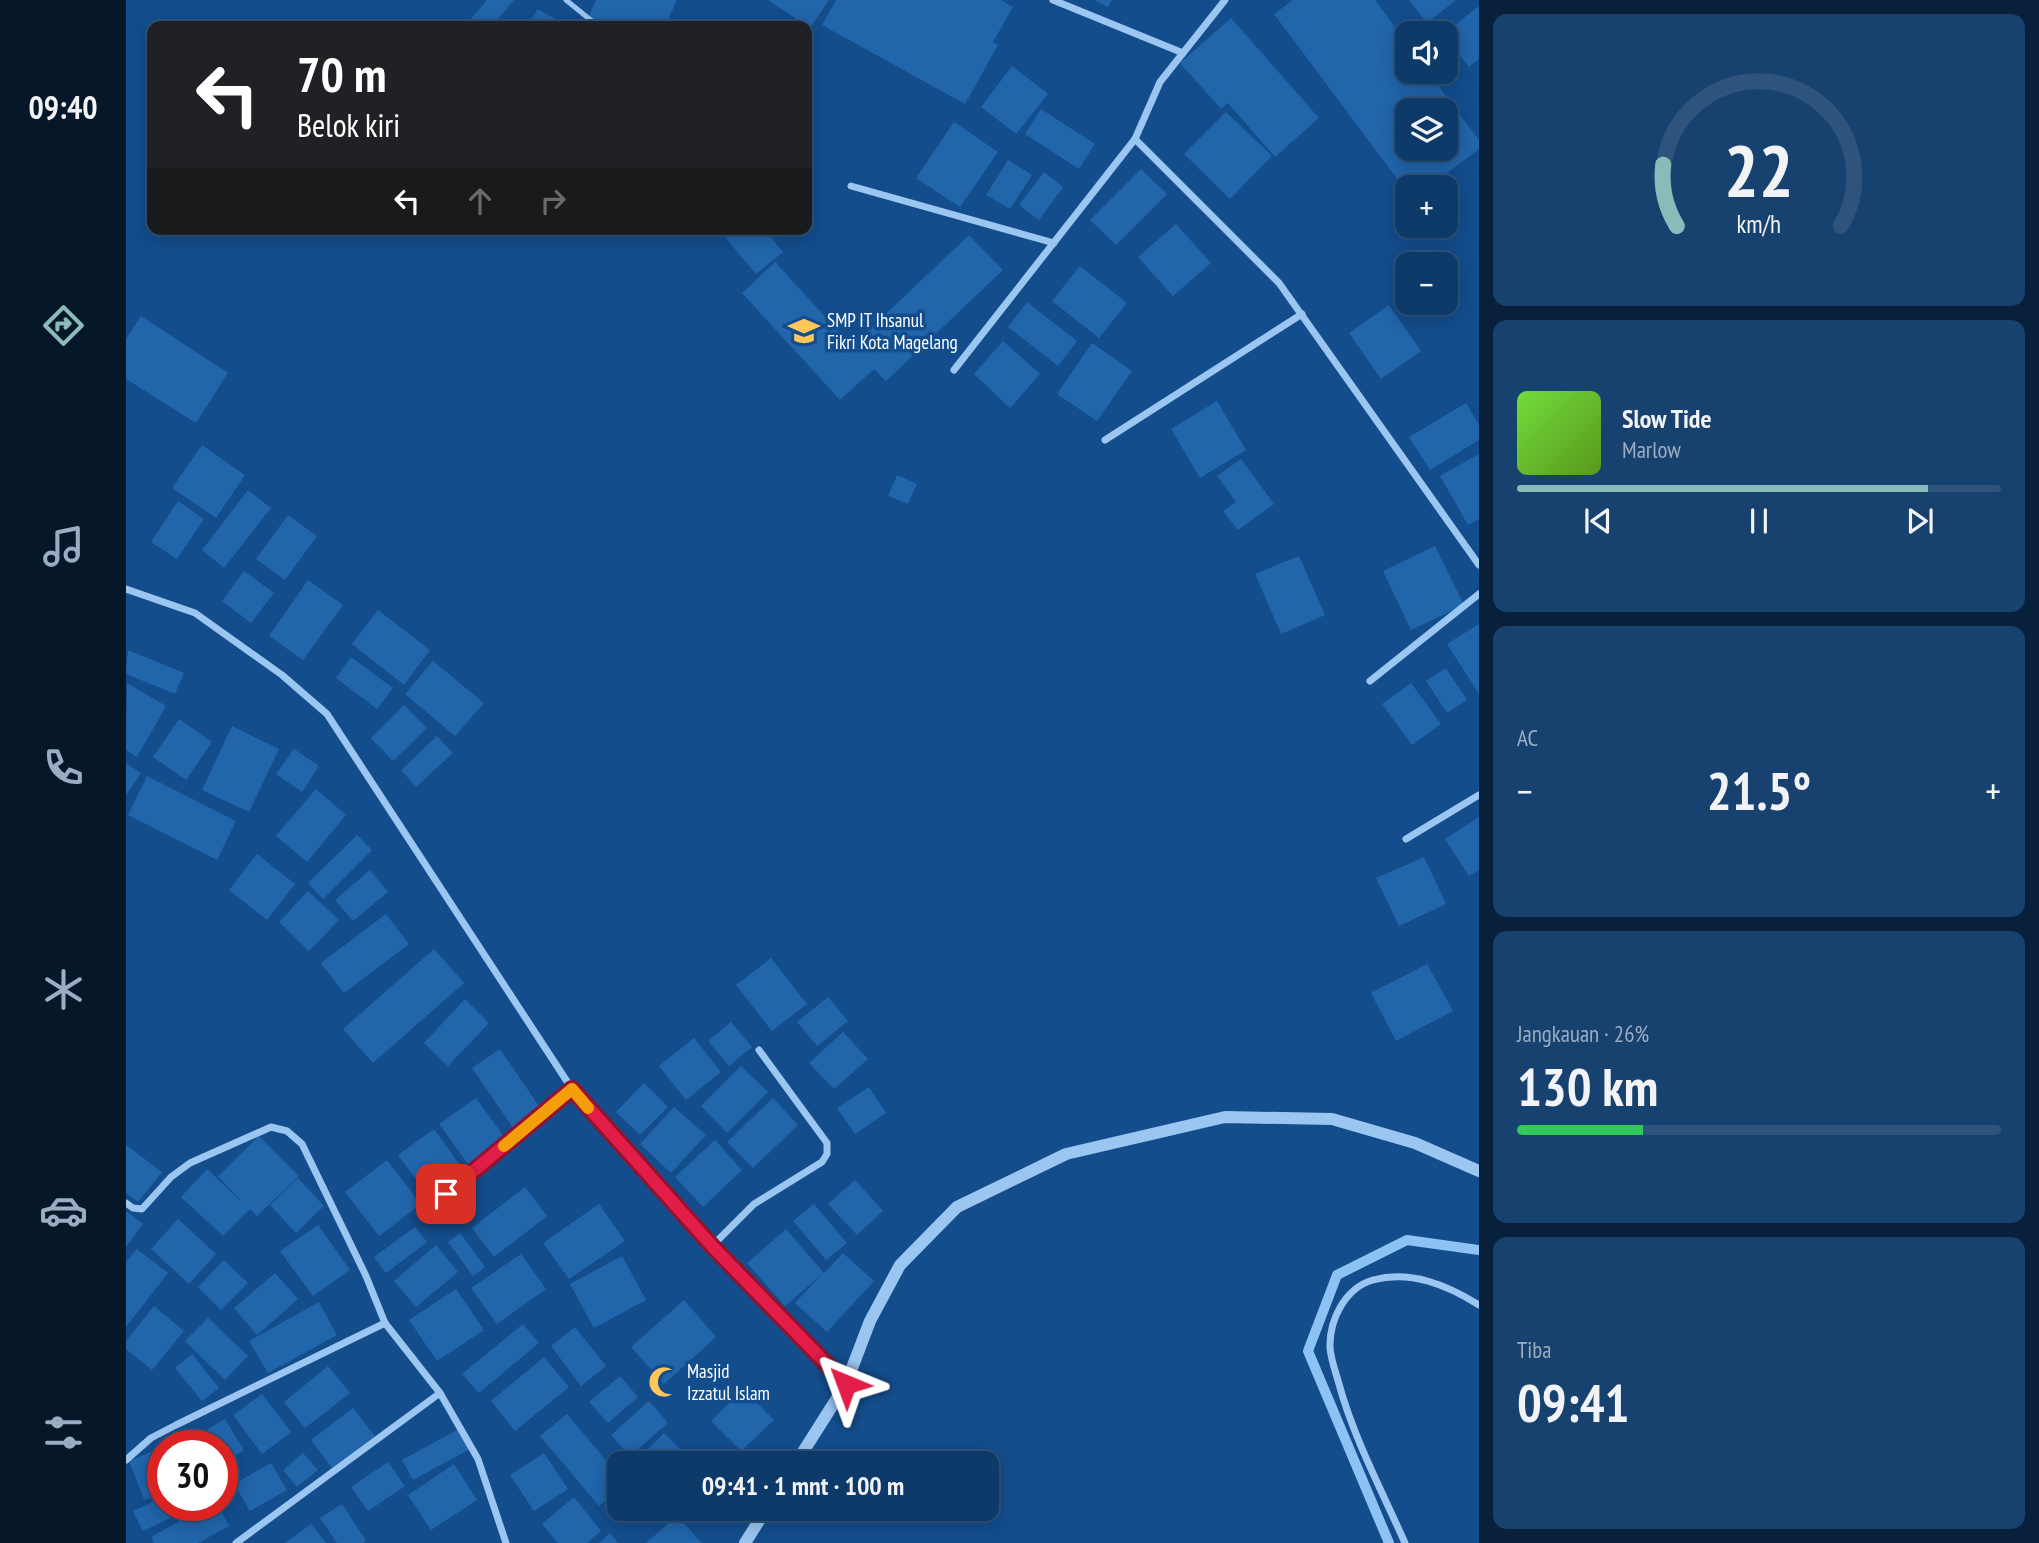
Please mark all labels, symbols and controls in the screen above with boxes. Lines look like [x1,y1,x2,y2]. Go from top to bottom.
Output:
map controls [1395,21,1458,315]
button: sound [1395,21,1458,84]
text: 70 m [297,42,386,106]
icon: left [182,49,273,140]
text: 09:40 [28,86,98,128]
button: layers [1395,98,1458,161]
text: Belok kiri [297,104,400,146]
text: 22 [1724,122,1794,216]
button: + [1395,175,1458,238]
icon: left [388,182,426,220]
icon: ahead [461,182,499,220]
icon: right [534,182,572,220]
text: km/h [1737,208,1781,240]
button: − [1395,252,1458,315]
icon: directions [39,301,88,350]
place label: SMP IT Ihsanul Fikri Kota Magelang [827,308,958,354]
school or university icon: SMP IT Ihsanul Fikri Kota Magelang [787,314,821,348]
text: Slow Tide [1622,402,1712,435]
text: Marlow [1622,435,1681,464]
icon: previous [1579,502,1617,540]
icon: pause [1740,502,1778,540]
icon: next [1901,502,1939,540]
icon: music [39,522,88,571]
text: AC [1517,723,1538,752]
icon: phone [39,743,88,792]
text: 21.5° [1707,757,1811,824]
text: − [1517,766,1533,815]
text: + [1985,766,2001,815]
icon: climate [39,965,88,1014]
text: Jangkauan · 26% [1517,1019,1649,1048]
text: 130 km [1517,1053,1658,1120]
pin [416,1164,476,1224]
icon: arrive [427,1175,465,1213]
icon: car [39,1186,88,1235]
text: Tiba [1517,1335,1551,1364]
position arrow [809,1347,883,1421]
place label: Masjid Izzatul Islam [687,1359,770,1405]
mosque icon: Masjid Izzatul Islam [647,1365,681,1399]
text: 09:41 [1517,1369,1629,1436]
icon: filters [39,1408,88,1457]
speed limit sign: 30 [147,1430,238,1521]
text: 09:41 · 1 mnt · 100 m [702,1469,904,1502]

